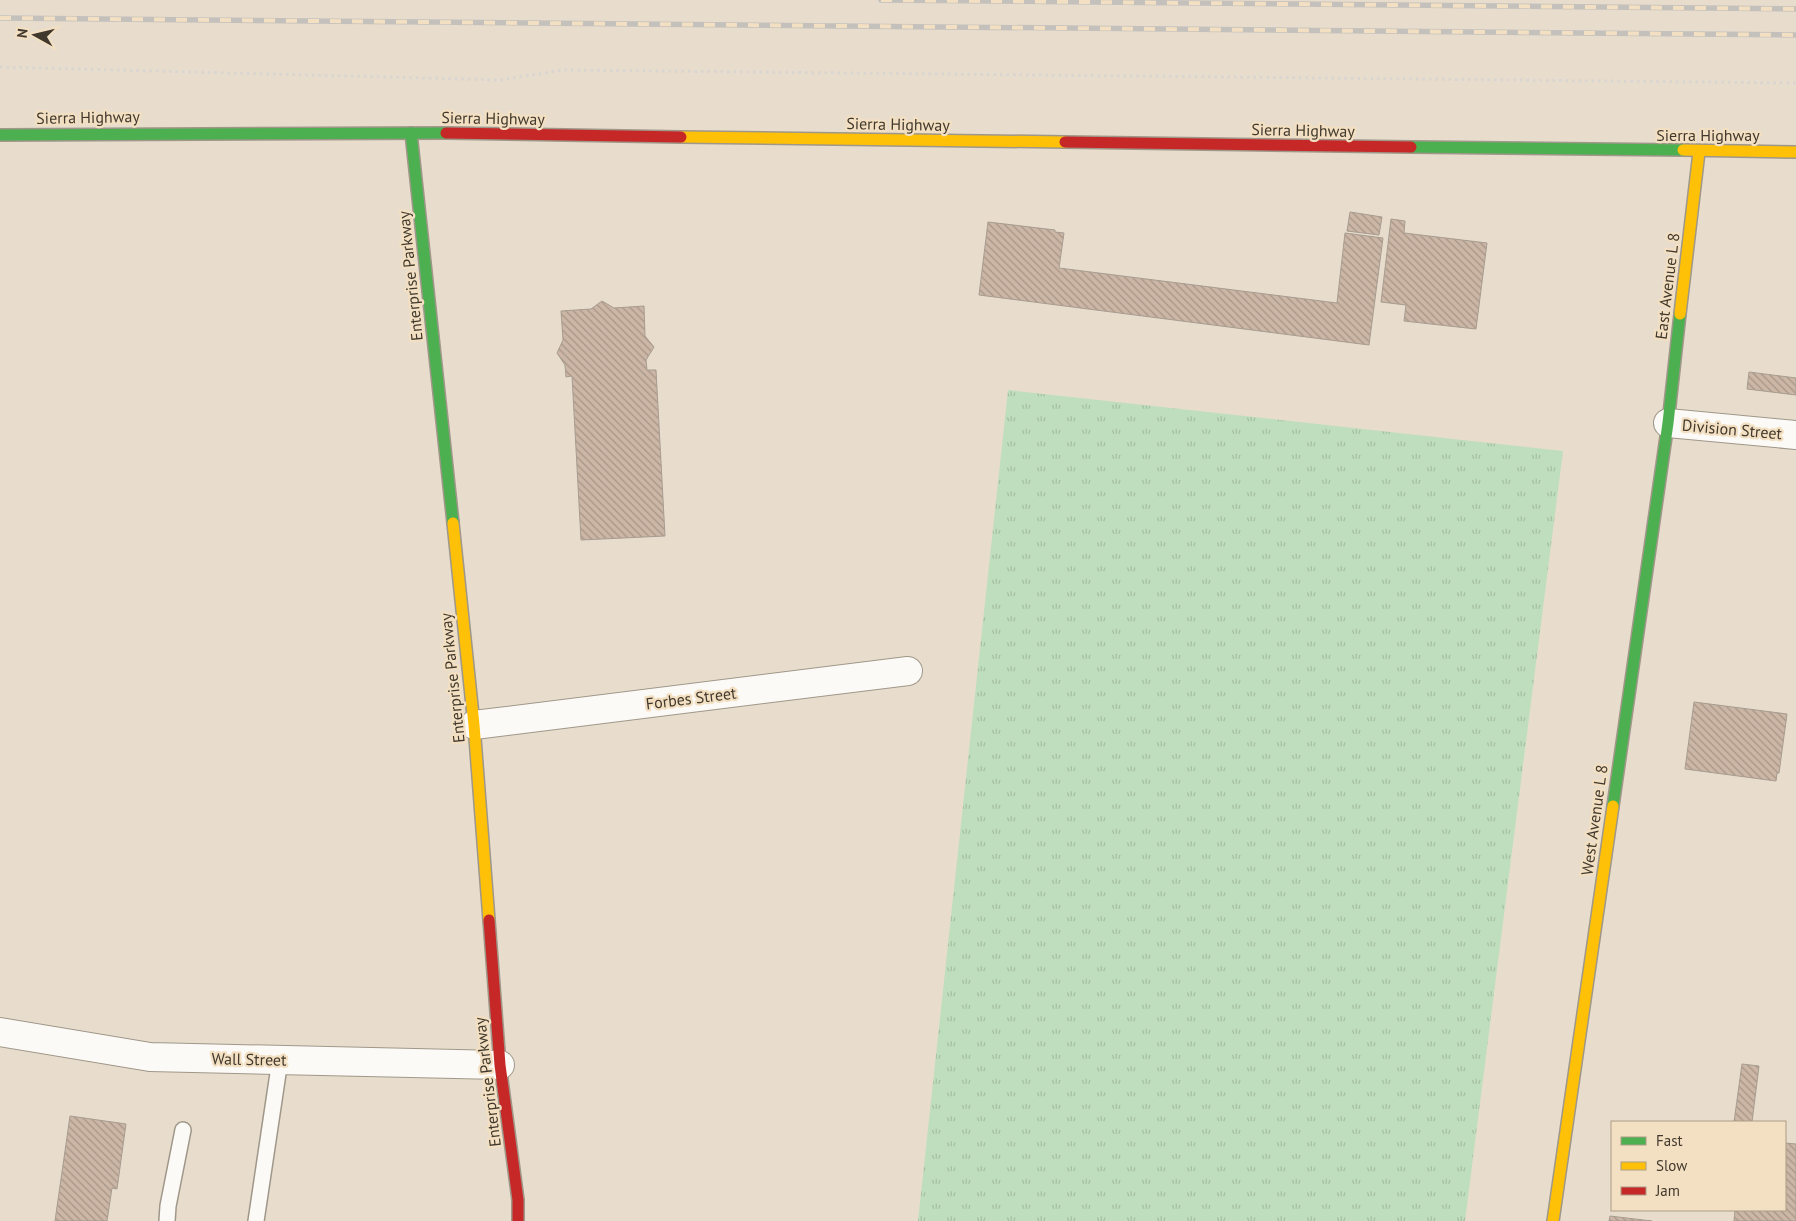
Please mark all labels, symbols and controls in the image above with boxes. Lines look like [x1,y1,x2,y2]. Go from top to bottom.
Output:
north arrow [10,10,60,60]
text: N [13,27,32,39]
street label: Sierra Highway [36,106,140,128]
street label: Sierra Highway [441,107,545,129]
street label: Sierra Highway [846,113,950,135]
street label: Sierra Highway [1251,119,1355,141]
street label: Sierra Highway [1656,125,1760,145]
street label: Enterprise Parkway [393,210,427,342]
street label: East Avenue L 8 [1651,232,1683,340]
street label: Division Street [1681,415,1783,443]
street label: Enterprise Parkway [435,612,469,744]
street label: Forbes Street [645,682,738,713]
street label: West Avenue L 8 [1576,763,1612,877]
street label: Enterprise Parkway [469,1016,505,1148]
street label: Wall Street [211,1048,287,1070]
legend [1611,1121,1786,1211]
text: Fast [1656,1131,1683,1150]
text: Slow [1656,1156,1687,1175]
text: Jam [1655,1181,1680,1200]

